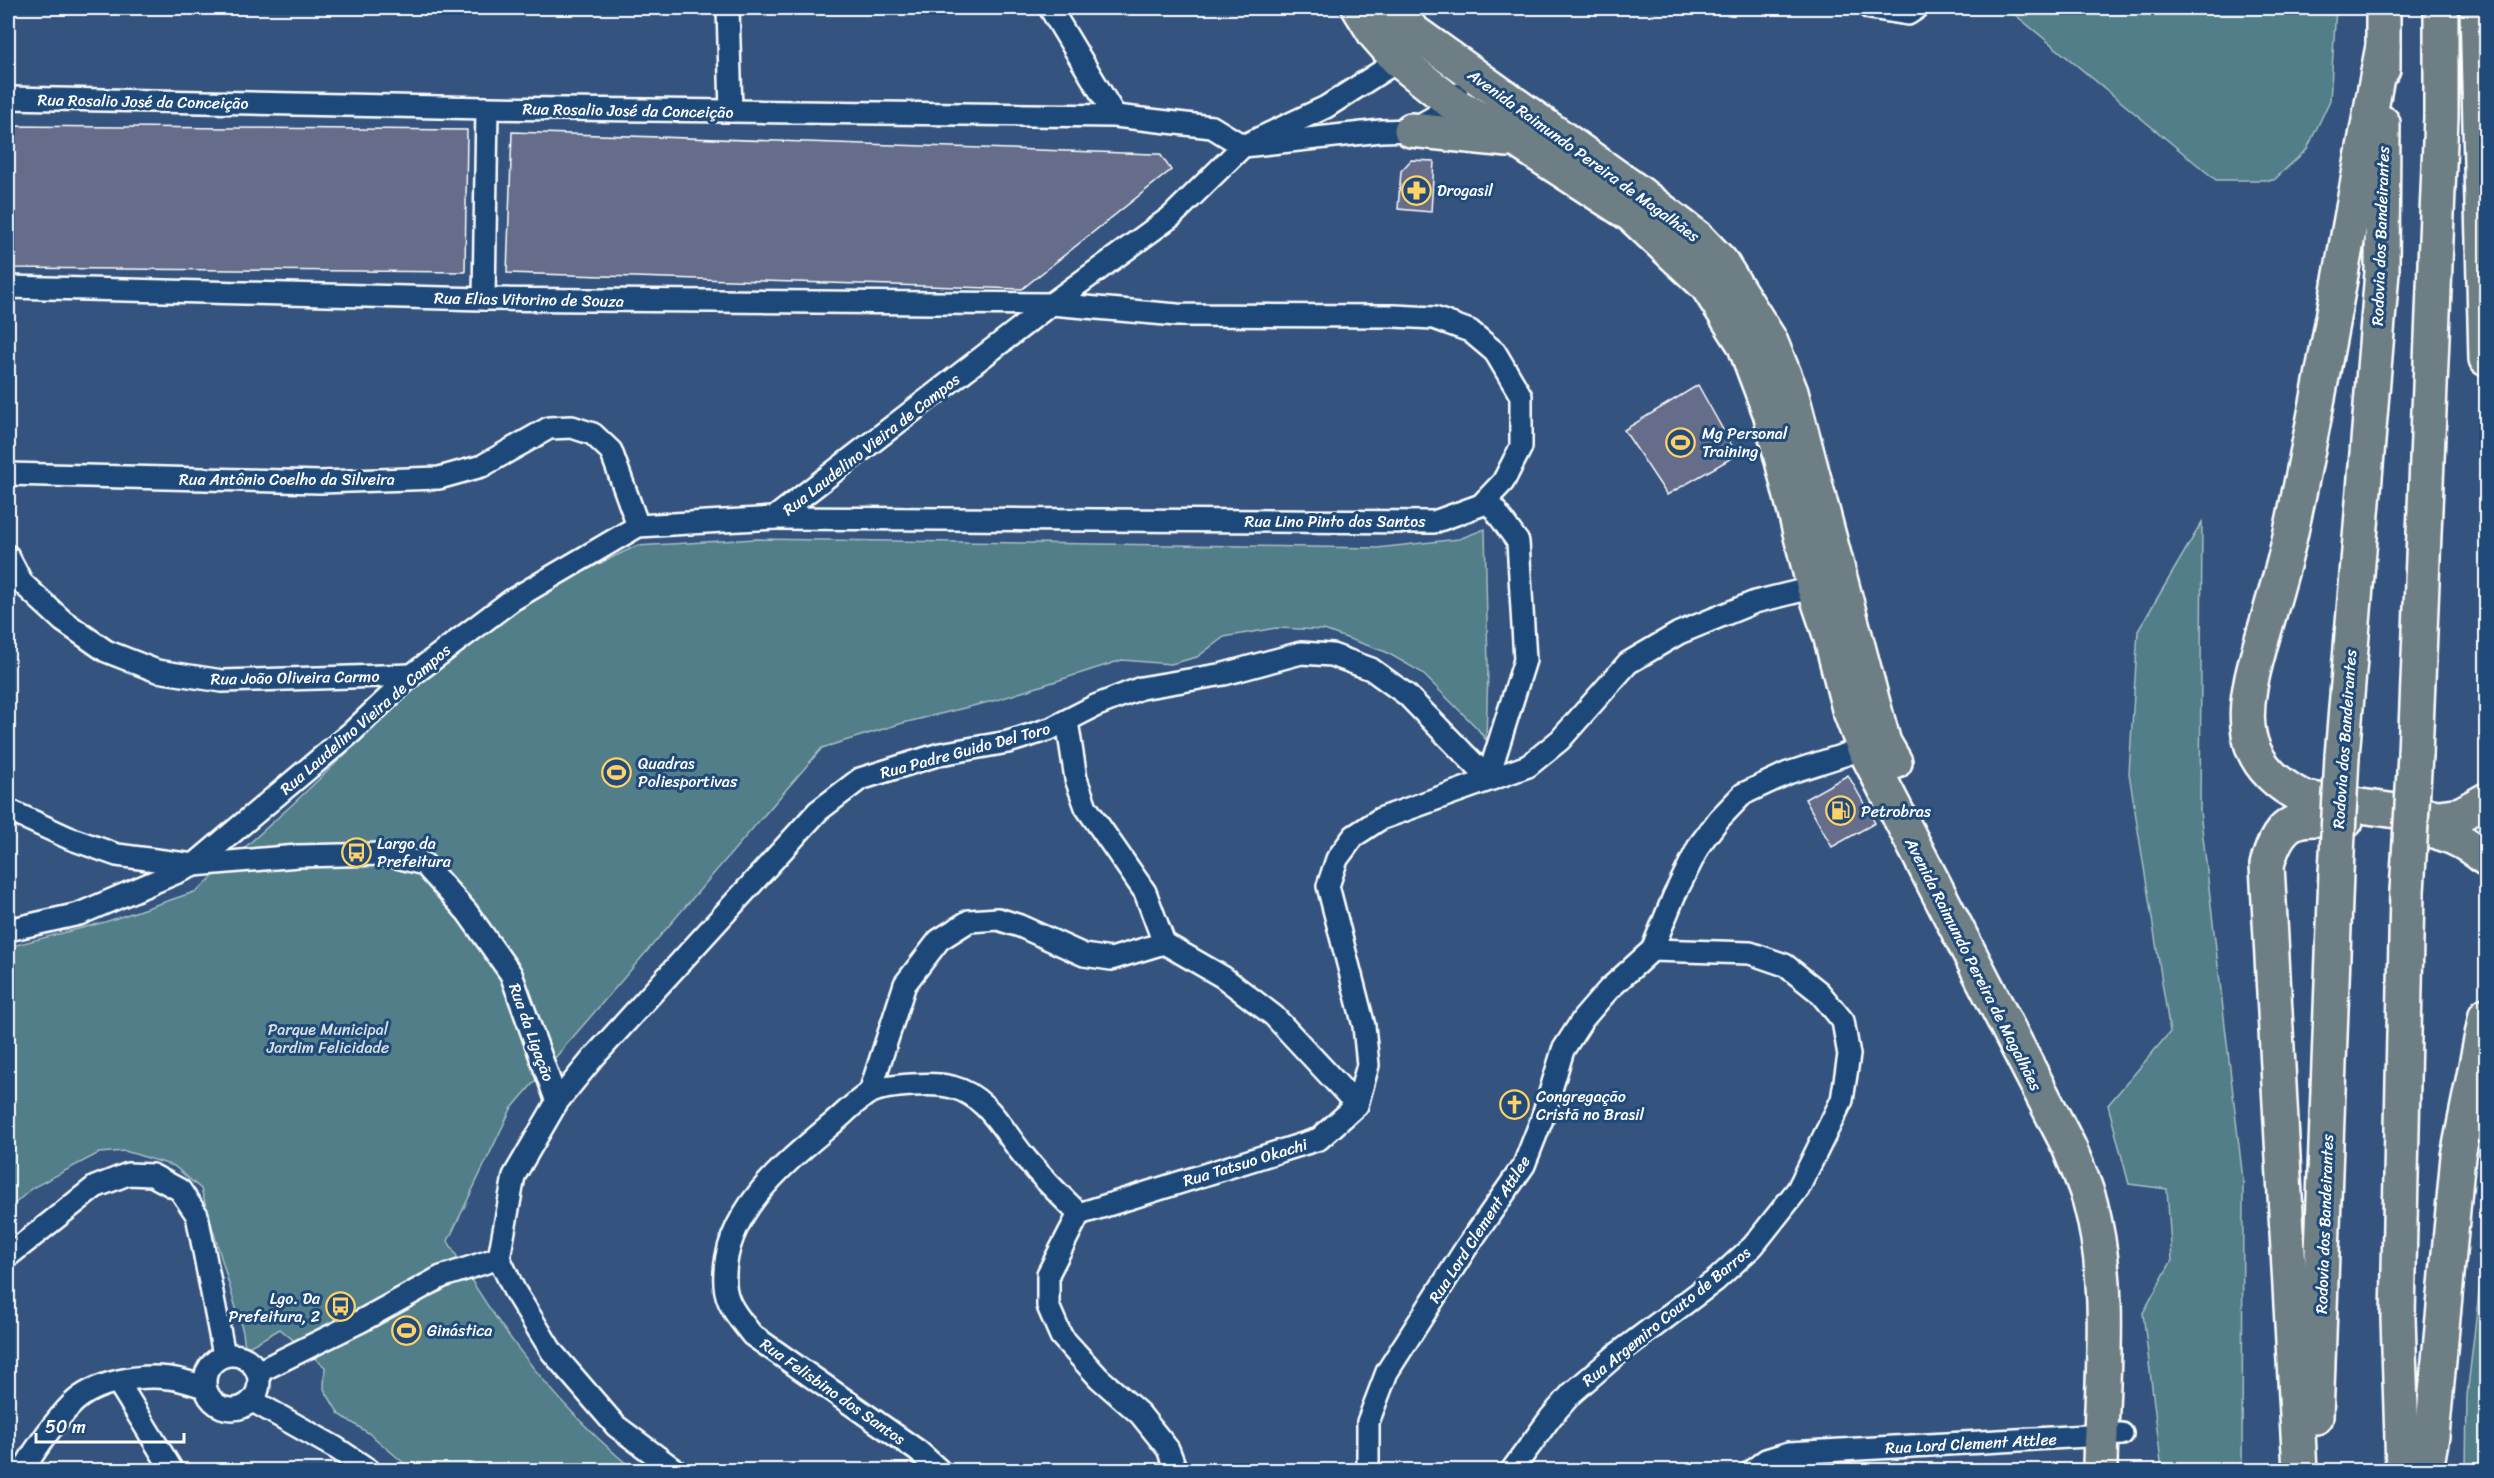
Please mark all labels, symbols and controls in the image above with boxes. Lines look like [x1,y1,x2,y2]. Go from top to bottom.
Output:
street label: Avenida Raimundo Pereira de Magalhães [1461,60,1706,250]
street label: Rua Rosalio José da Conceição [37,85,249,118]
street label: Rua Rosalio José da Conceição [522,94,734,127]
street label: Rodovia dos Bandeirantes [2363,145,2398,326]
pharmacy icon: Drogasil [1400,174,1432,206]
place label: Drogasil [1437,176,1493,205]
street label: Rua Elias Vitorino de Souza [434,283,624,316]
street label: Rua Laudelino Vieira de Campos [776,365,967,523]
place label: Mg Personal Training [1702,419,1788,466]
sports icon: Mg Personal Training [1665,426,1697,458]
street label: Rua Antônio Coelho da Silveira [179,465,395,494]
street label: Rua Lino Pinto dos Santos [1244,507,1426,536]
street label: Rua Laudelino Vieira de Campos [273,636,458,802]
street label: Rodovia dos Bandeirantes [2324,648,2365,830]
street label: Rua João Oliveira Carmo [210,662,380,693]
street label: Rua Padre Guido Del Toro [877,714,1053,787]
place label: Quadras Poliesportivas [638,749,738,796]
sports icon: Quadras Poliesportivas [601,756,633,788]
fuel station icon: Petrobras [1824,795,1856,827]
place label: Petrobras [1861,797,1932,826]
place label: Largo da Prefeitura [377,829,452,876]
street label: Avenida Raimundo Pereira de Magalhães [1896,832,2051,1097]
bus stop icon: Largo da Prefeitura [340,836,372,868]
street label: Rua da Ligação [500,979,563,1086]
park label: Parque Municipal Jardim Felicidade [266,1015,389,1062]
place label: Congregação Cristã no Brasil [1536,1082,1645,1129]
church icon: Congregação Cristã no Brasil [1499,1089,1531,1121]
street label: Rua Tatsuo Okachi [1179,1130,1311,1195]
street label: Rodovia dos Bandeirantes [2307,1133,2342,1314]
street label: Rua Lord Clement Attlee [1420,1149,1538,1309]
street label: Rua Argemiro Couto de Barros [1575,1238,1758,1394]
place label: Lgo. Da Prefeitura, 2 [229,1284,321,1331]
bus stop icon: Lgo. Da Prefeitura, 2 [325,1291,357,1323]
sports icon: Ginástica [390,1314,422,1346]
place label: Ginástica [427,1316,492,1345]
street label: Rua Felisbino dos Santos [754,1330,912,1453]
scale bar [36,1406,184,1444]
text: 50 m [45,1411,86,1443]
street label: Rua Lord Clement Attlee [1885,1425,2058,1462]

